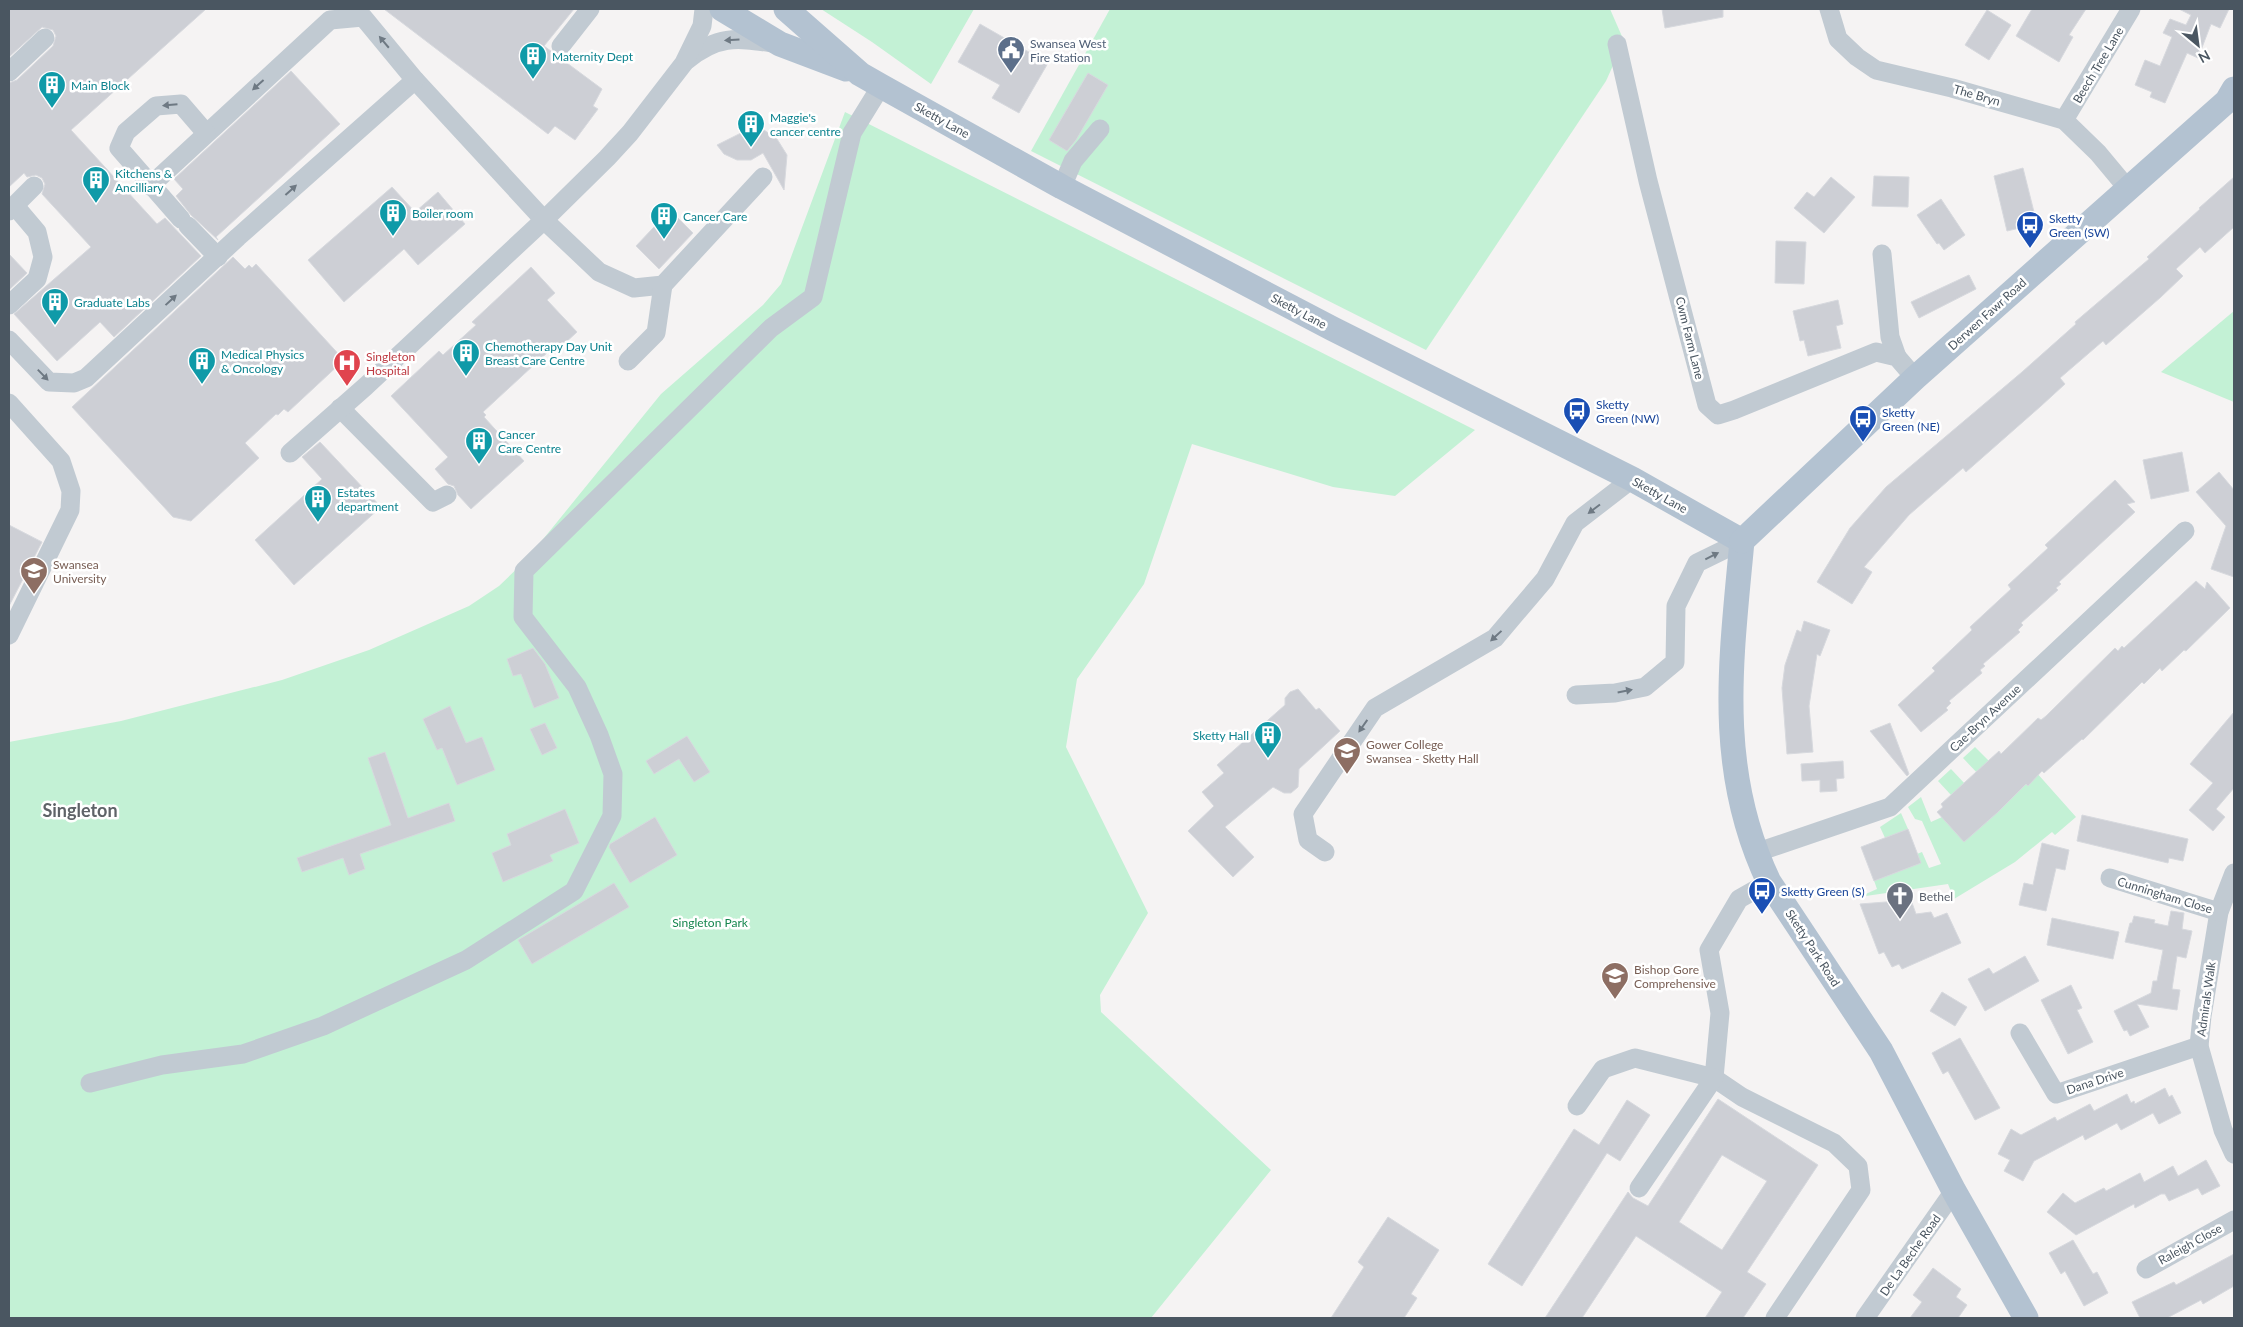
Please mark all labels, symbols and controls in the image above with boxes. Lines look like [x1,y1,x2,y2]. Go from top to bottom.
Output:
north arrow [2173,20,2223,70]
street label: Beech Tree Lane [2069,24,2127,106]
public building icon: Swansea West Fire Station [996,35,1026,74]
one-way arrow [378,36,389,49]
one-way arrow [723,36,739,44]
place label: Swansea West Fire Station [1030,36,1107,65]
building icon: Maternity Dept [518,41,548,80]
text: N [2196,47,2213,67]
place label: Maternity Dept [552,49,634,64]
building icon: Main Block [37,70,67,109]
place label: Main Block [71,78,131,93]
one-way arrow [252,80,265,91]
street label: The Bryn [1952,81,2002,109]
street label: Sketty Lane [912,99,972,141]
one-way arrow [162,101,178,109]
building icon: Maggie's cancer centre [736,109,766,148]
place label: Maggie's cancer centre [770,110,841,139]
building icon: Kitchens & Ancilliary [81,165,111,204]
place label: Kitchens & Ancilliary [115,166,173,195]
one-way arrow [284,184,296,196]
building icon: Boiler room [378,198,408,237]
building icon: Cancer Care [649,201,679,240]
place label: Boiler room [412,206,473,221]
place label: Cancer Care [683,209,747,224]
bus stop icon: Sketty Green (SW) [2015,210,2045,249]
place label: Sketty Green (SW) [2049,211,2110,240]
street label: Derwen Fawr Road [1945,275,2029,353]
building icon: Graduate Labs [40,287,70,326]
street label: Sketty Lane [1269,290,1329,332]
one-way arrow [164,294,176,306]
place label: Graduate Labs [74,295,150,310]
street label: Cwm Farm Lane [1672,295,1708,381]
building icon: Chemotherapy Day Unit Breast Care Centre [451,338,481,377]
place label: Chemotherapy Day Unit Breast Care Centre [485,339,613,368]
building icon: Medical Physics & Oncology [187,346,217,385]
place label: Medical Physics & Oncology [221,347,304,376]
hospital icon: Singleton Hospital [332,348,362,387]
place label: Singleton Hospital [366,349,415,378]
one-way arrow [37,369,49,381]
bus stop icon: Sketty Green (NW) [1562,396,1592,435]
place label: Sketty Green (NW) [1596,397,1659,426]
bus stop icon: Sketty Green (NE) [1848,404,1878,443]
place label: Sketty Green (NE) [1882,405,1940,434]
building icon: Cancer Care Centre [464,426,494,465]
place label: Cancer Care Centre [498,427,561,456]
street label: Sketty Lane [1630,474,1690,516]
building icon: Estates department [303,484,333,523]
place label: Estates department [337,485,399,514]
one-way arrow [1587,504,1600,514]
one-way arrow [1705,552,1719,560]
school or university icon: Swansea University [19,556,49,595]
place label: Swansea University [53,557,107,586]
one-way arrow [1490,630,1502,642]
street label: Cae-Bryn Avenue [1946,681,2024,755]
one-way arrow [1617,686,1633,694]
one-way arrow [1358,719,1368,733]
building icon: Sketty Hall [1253,720,1283,759]
place label: Sketty Hall [1193,728,1249,743]
school or university icon: Gower College Swansea - Sketty Hall [1332,736,1362,775]
place label: Gower College Swansea - Sketty Hall [1366,737,1479,766]
district label: Singleton [42,799,118,821]
street label: Cunningham Close [2116,873,2214,917]
bus stop icon: Sketty Green (S) [1747,876,1777,915]
church icon: Bethel [1885,881,1915,920]
place label: Sketty Green (S) [1781,884,1865,899]
place label: Bethel [1919,889,1953,904]
street label: Sketty Park Road [1783,907,1843,989]
park label: Singleton Park [672,915,749,930]
street label: Admirals Walk [2193,960,2219,1037]
school or university icon: Bishop Gore Comprehensive [1600,961,1630,1000]
place label: Bishop Gore Comprehensive [1634,962,1716,991]
street label: Dana Drive [2064,1065,2126,1097]
street label: De La Beche Road [1876,1211,1944,1299]
street label: Raleigh Close [2155,1220,2225,1268]

